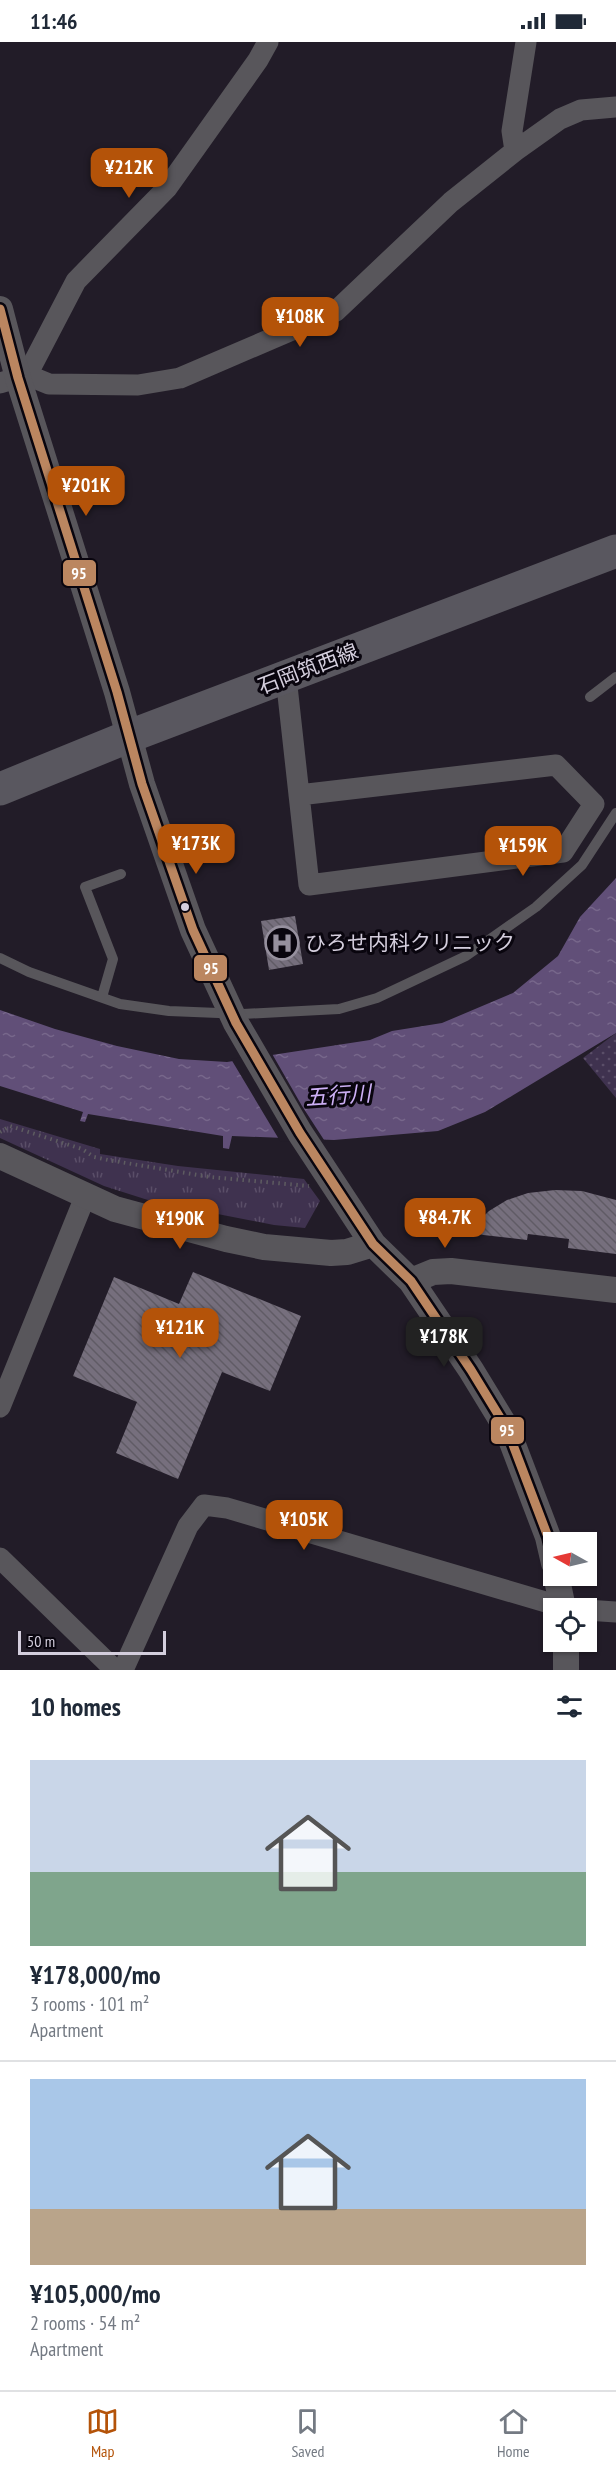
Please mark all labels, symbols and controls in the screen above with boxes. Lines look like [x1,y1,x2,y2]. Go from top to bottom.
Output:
text: 11:46 [30,7,78,35]
pin: ¥212K [87,148,171,199]
text: ¥212K [105,154,153,180]
pin: ¥108K [258,297,342,348]
text: ¥108K [276,303,324,329]
pin: ¥201K [44,466,128,517]
text: ¥201K [62,472,110,498]
line badge: 95 [62,559,97,587]
text: 95 [71,563,87,583]
street label: 石岡筑西線 [254,637,362,700]
pin: ¥173K [154,824,238,875]
pin: ¥159K [481,826,565,877]
text: ¥173K [172,830,220,856]
text: ¥159K [499,832,547,858]
unlabelled marker [179,901,191,913]
hospital icon: ひろせ内科クリニック [264,925,300,961]
place label: ひろせ内科クリニック [305,929,515,956]
line badge: 95 [193,954,228,982]
text: 95 [203,958,219,978]
water label: 五行川 [304,1079,374,1111]
pin: ¥84.7K [396,1198,494,1249]
pin: ¥190K [138,1199,222,1250]
text: ¥84.7K [419,1204,471,1230]
text: ¥190K [156,1205,204,1231]
pin: ¥121K [138,1308,222,1359]
text: ¥121K [156,1314,204,1340]
pin: ¥178K [402,1317,486,1368]
text: ¥178K [420,1323,468,1349]
line badge: 95 [490,1416,525,1445]
text: 95 [499,1420,515,1440]
pin: ¥105K [262,1500,346,1551]
text: ¥105K [280,1506,328,1532]
north arrow [543,1532,597,1586]
map controls [543,1532,597,1652]
button: locate [543,1598,597,1652]
scale bar [18,1628,166,1656]
text: 50 m [27,1631,55,1651]
text: 10 homes [30,1690,121,1723]
icon: filters [553,1690,586,1723]
icon: home [254,1799,362,1907]
text: ¥178,000/mo [30,1958,161,1991]
text: 3 rooms · 101 m² [30,1991,149,2017]
text: Apartment [30,2017,103,2043]
icon: home [254,2118,362,2226]
text: ¥105,000/mo [30,2277,161,2310]
text: 2 rooms · 54 m² [30,2310,140,2336]
text: Apartment [30,2336,103,2362]
tab: Map [86,2405,119,2461]
tab: Saved [291,2405,324,2461]
tab: Home [497,2405,530,2461]

